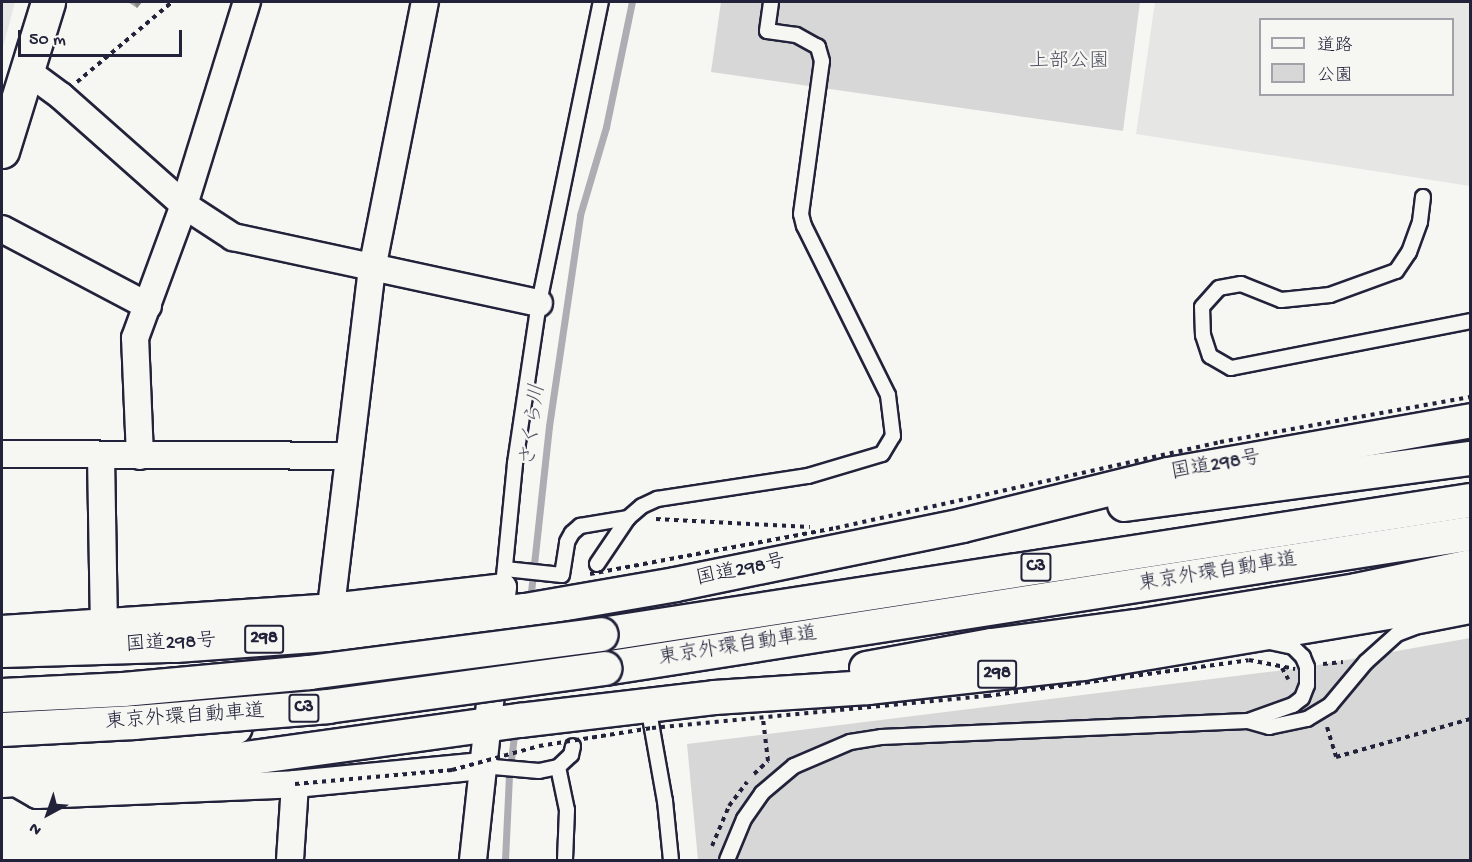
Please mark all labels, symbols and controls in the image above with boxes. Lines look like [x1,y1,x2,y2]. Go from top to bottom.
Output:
scale bar [21,18,184,56]
legend [1259,18,1454,96]
text: 50 m [29,30,66,51]
text: 道路 [1317,36,1353,57]
park label: 上部公園 [1029,50,1109,74]
text: 公園 [1317,66,1353,87]
water label: さくら川 [517,383,553,469]
street label: 国道298号 [1169,446,1263,486]
street label: 東京外環自動車道 [1137,549,1299,597]
street label: 国道298号 [694,550,788,592]
road number: C3 [1020,552,1052,582]
street label: 東京外環自動車道 [657,623,819,671]
road number: 298 [243,624,285,654]
street label: 国道298号 [125,630,217,658]
road number: 298 [976,659,1018,689]
road number: C3 [288,693,320,723]
street label: 東京外環自動車道 [104,700,266,736]
north arrow [18,784,78,844]
text: N [26,818,46,839]

